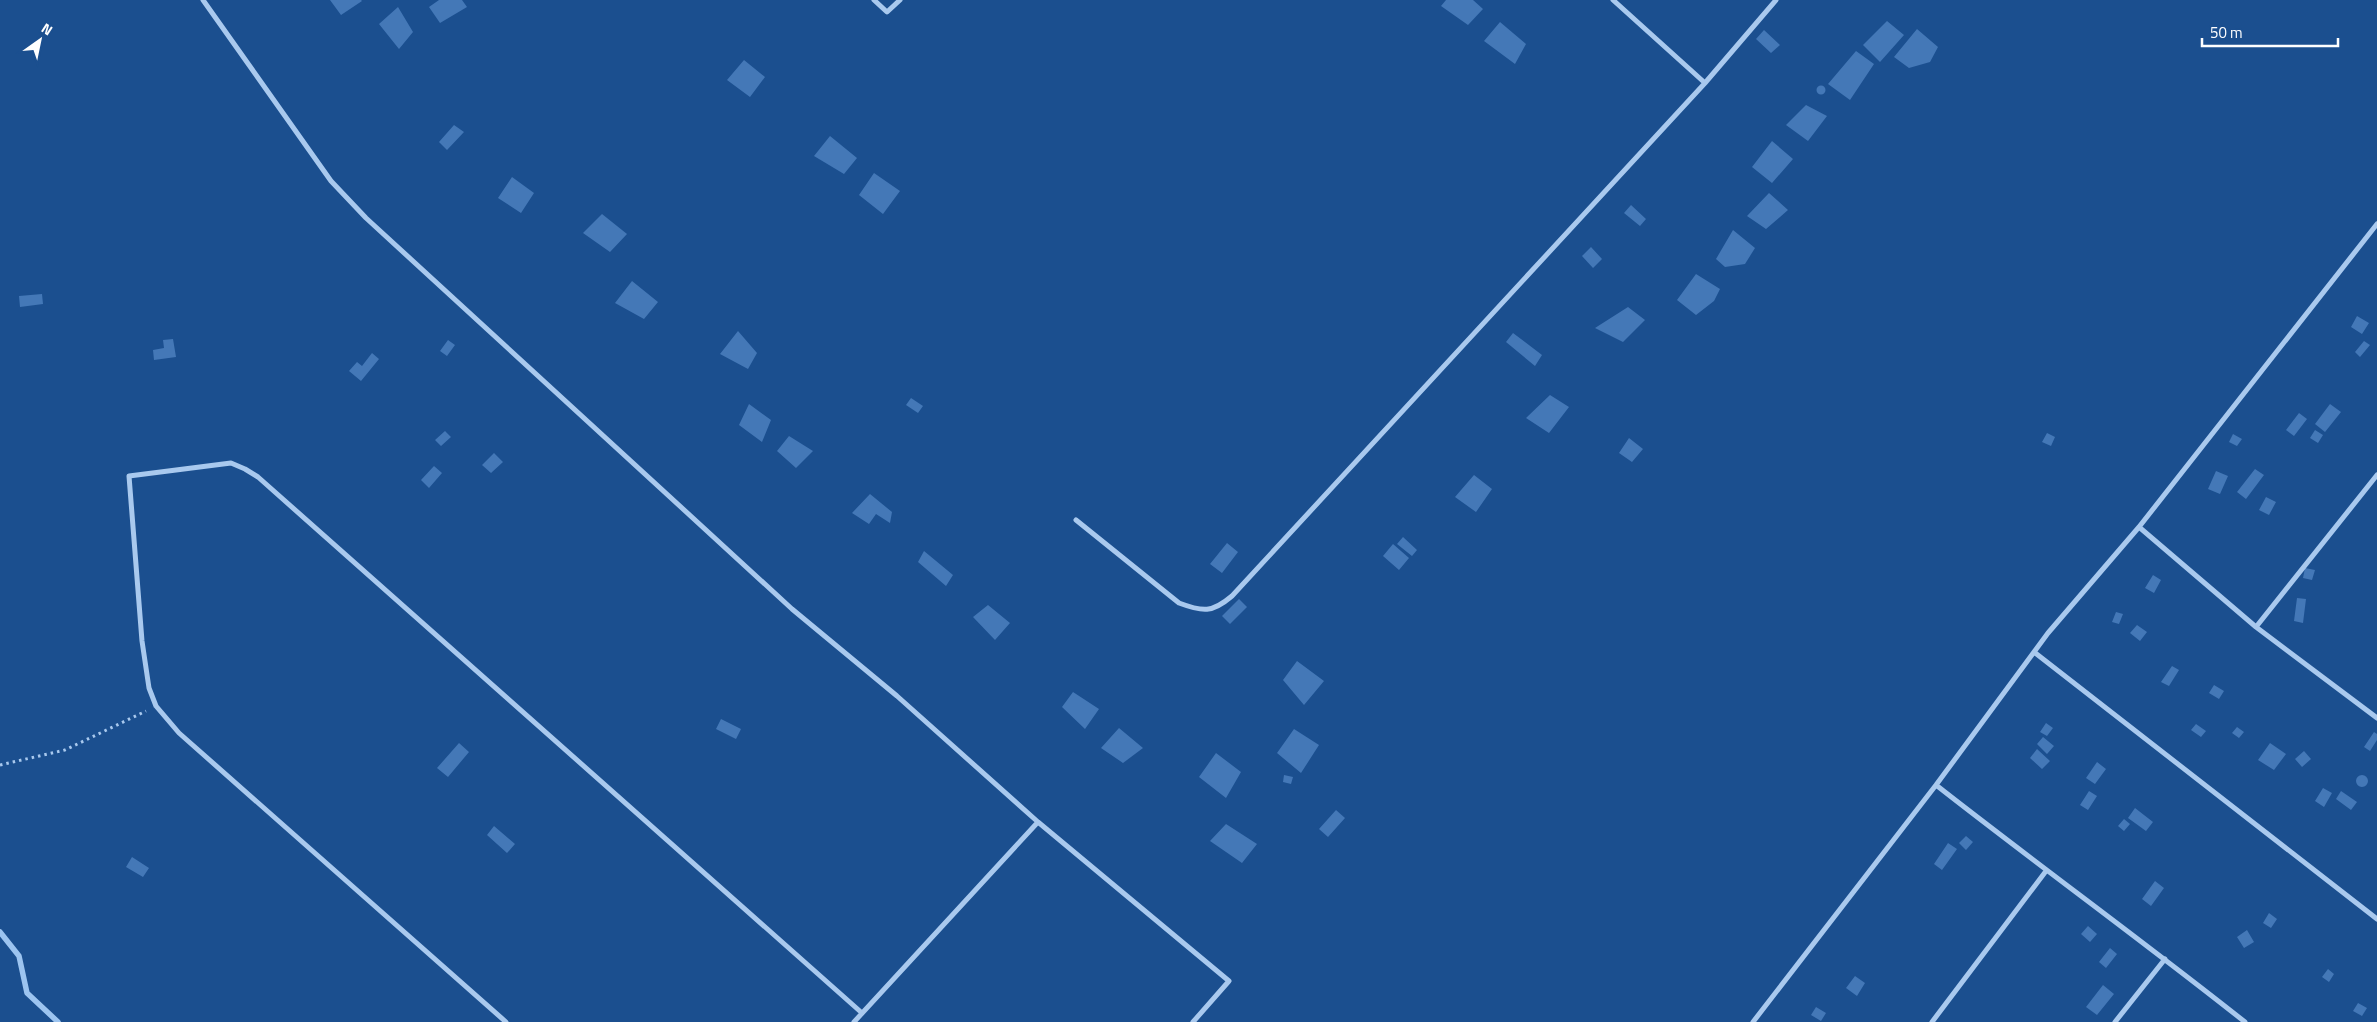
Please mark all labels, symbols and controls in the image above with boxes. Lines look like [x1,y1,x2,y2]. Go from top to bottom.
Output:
north arrow [15,15,65,65]
scale bar [2202,15,2338,47]
text: N [38,17,57,40]
text: 50 m [2210,21,2243,44]

